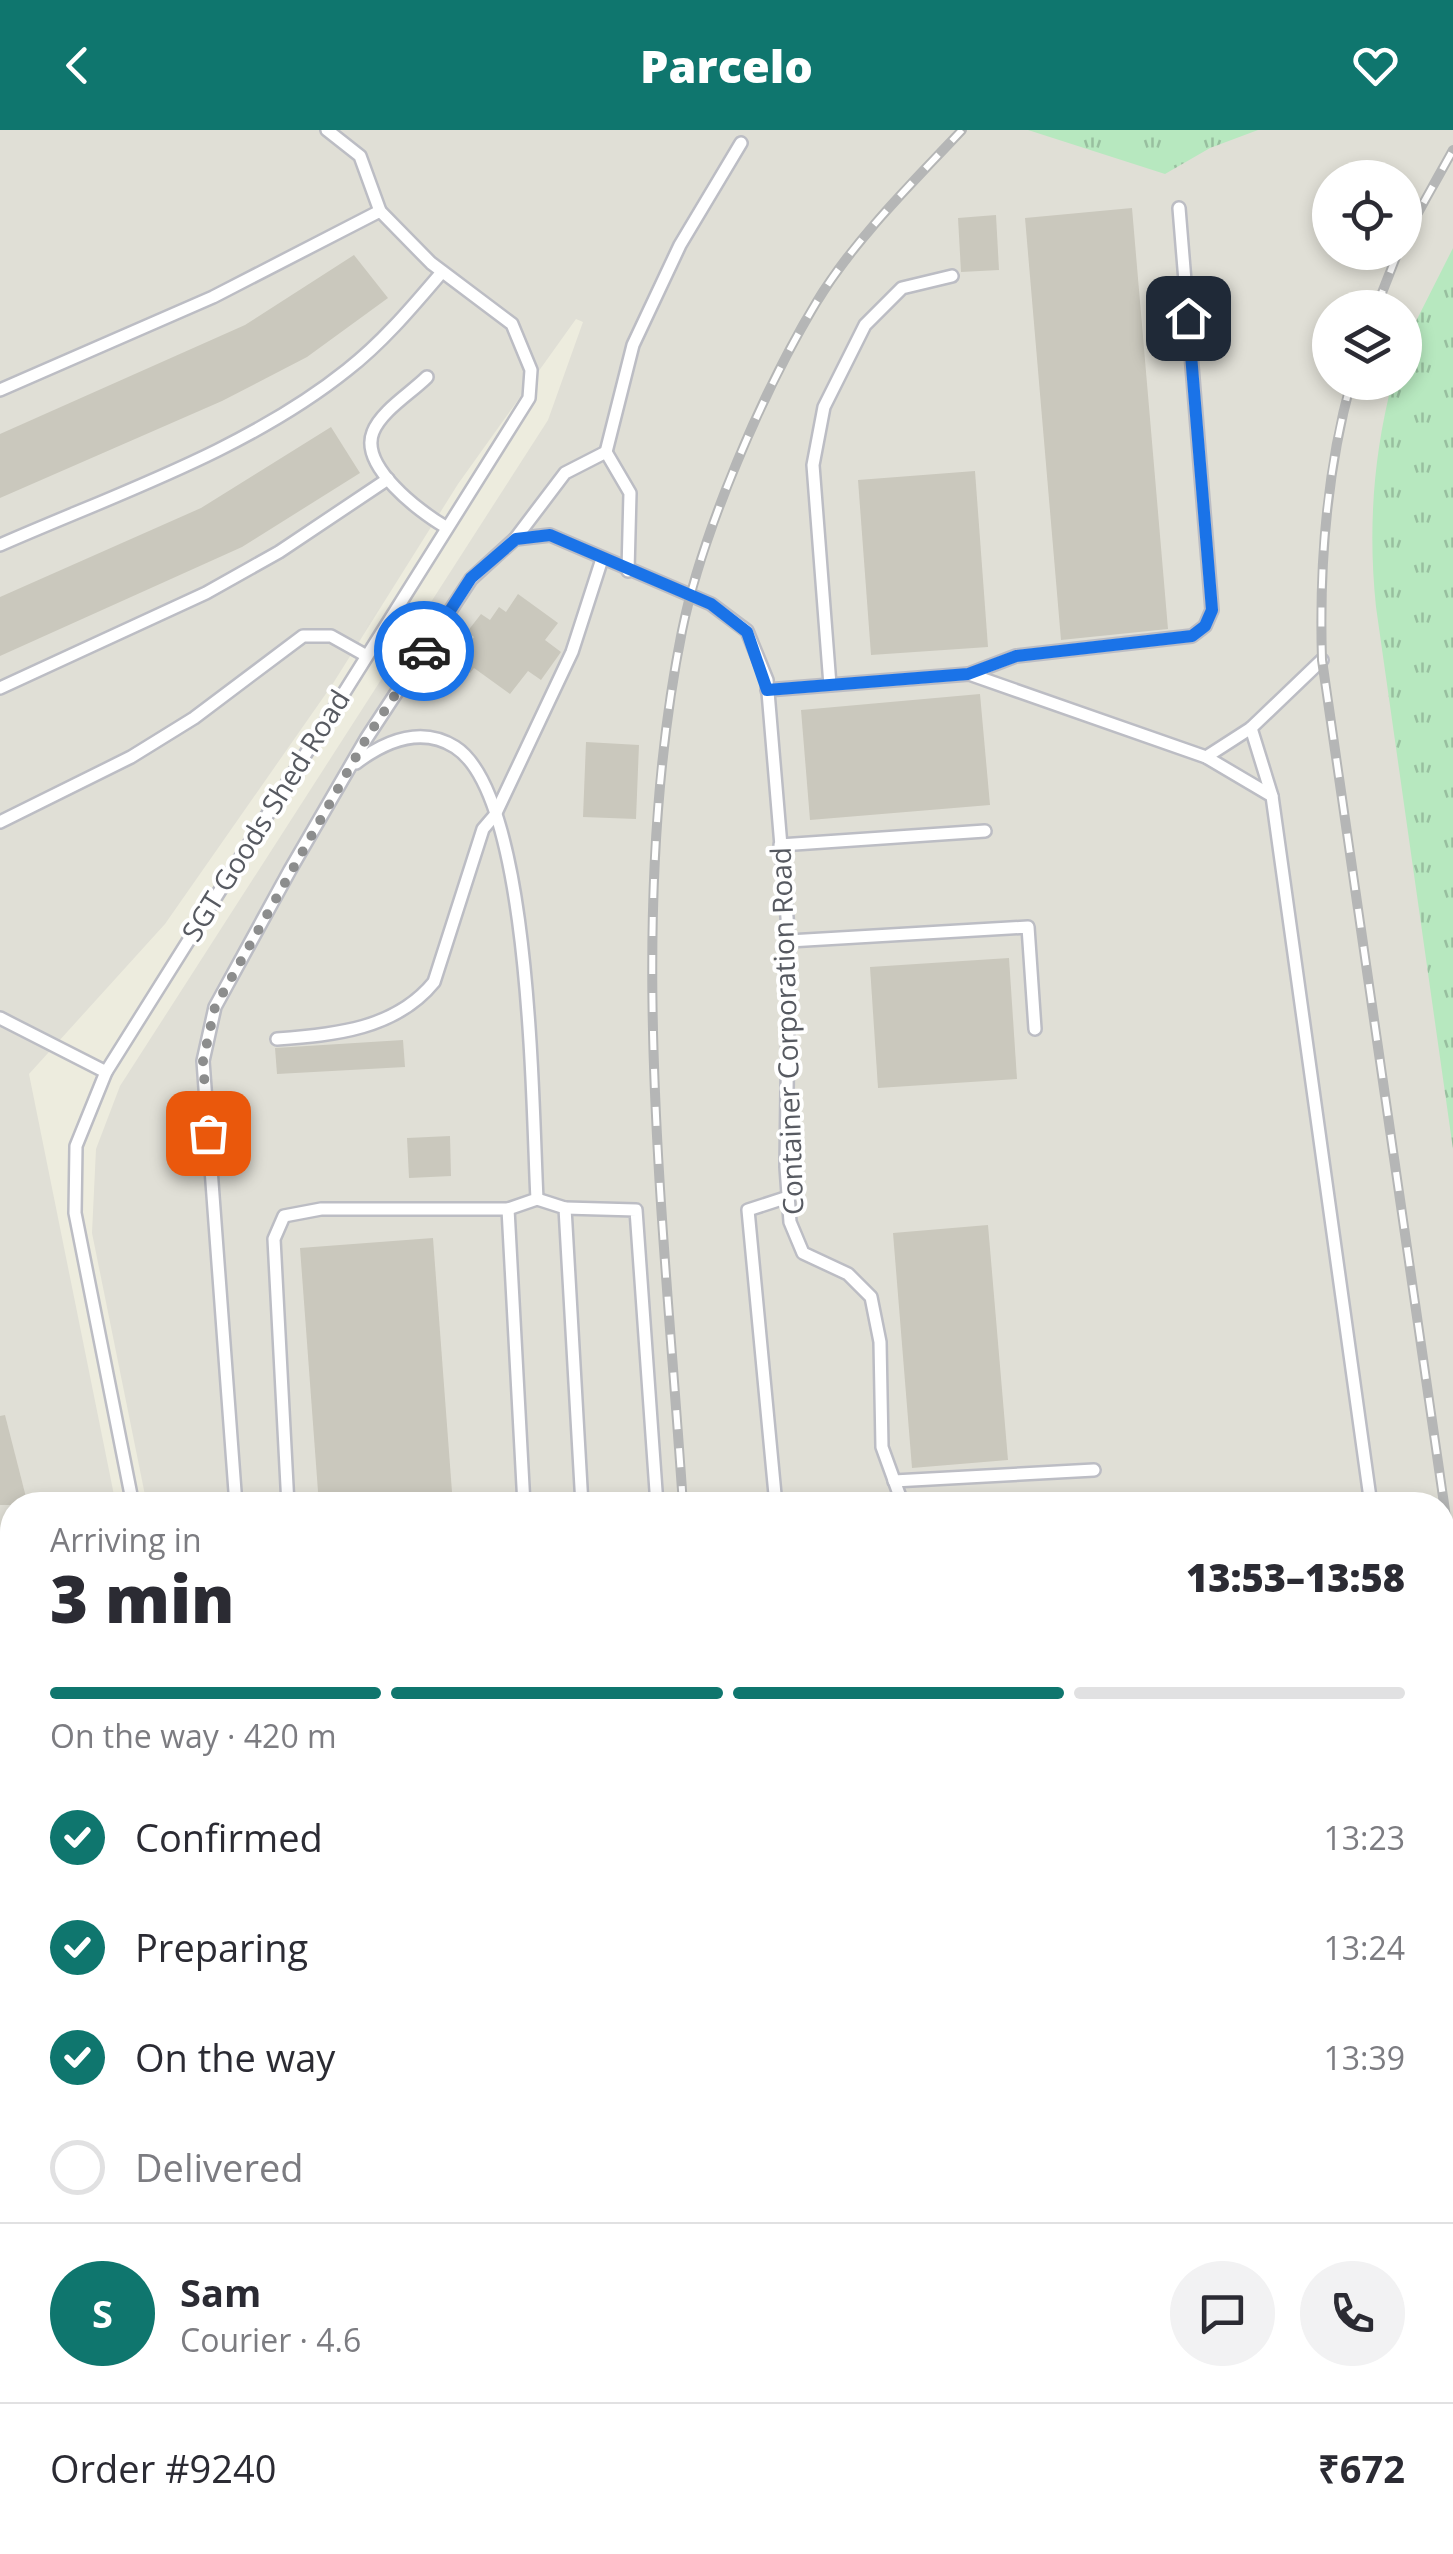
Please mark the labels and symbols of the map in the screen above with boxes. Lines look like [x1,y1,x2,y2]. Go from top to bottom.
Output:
pin [1146,276,1231,361]
courier [374,601,474,701]
street label: SGT Goods Shed Road [172,682,358,948]
street label: Container Corporation Road [761,846,811,1216]
pin [166,1091,251,1176]

